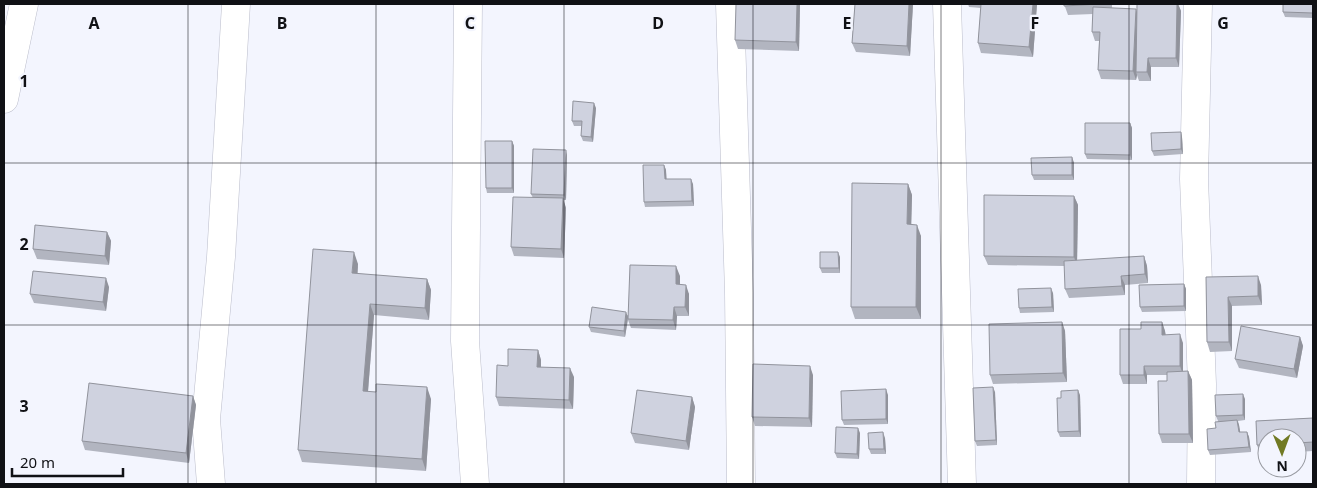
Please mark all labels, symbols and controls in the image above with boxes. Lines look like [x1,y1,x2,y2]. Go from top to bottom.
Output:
text: A [88,12,100,34]
text: B [277,12,287,34]
text: C [465,12,475,34]
text: D [652,12,664,34]
text: E [843,12,852,34]
text: F [1031,12,1039,34]
text: G [1217,12,1229,34]
text: 1 [19,70,29,92]
text: 2 [19,233,29,255]
text: 3 [19,395,29,417]
north arrow [1257,428,1307,478]
scale bar [12,446,124,478]
text: 20 m [20,452,55,472]
text: N [1276,457,1288,476]

